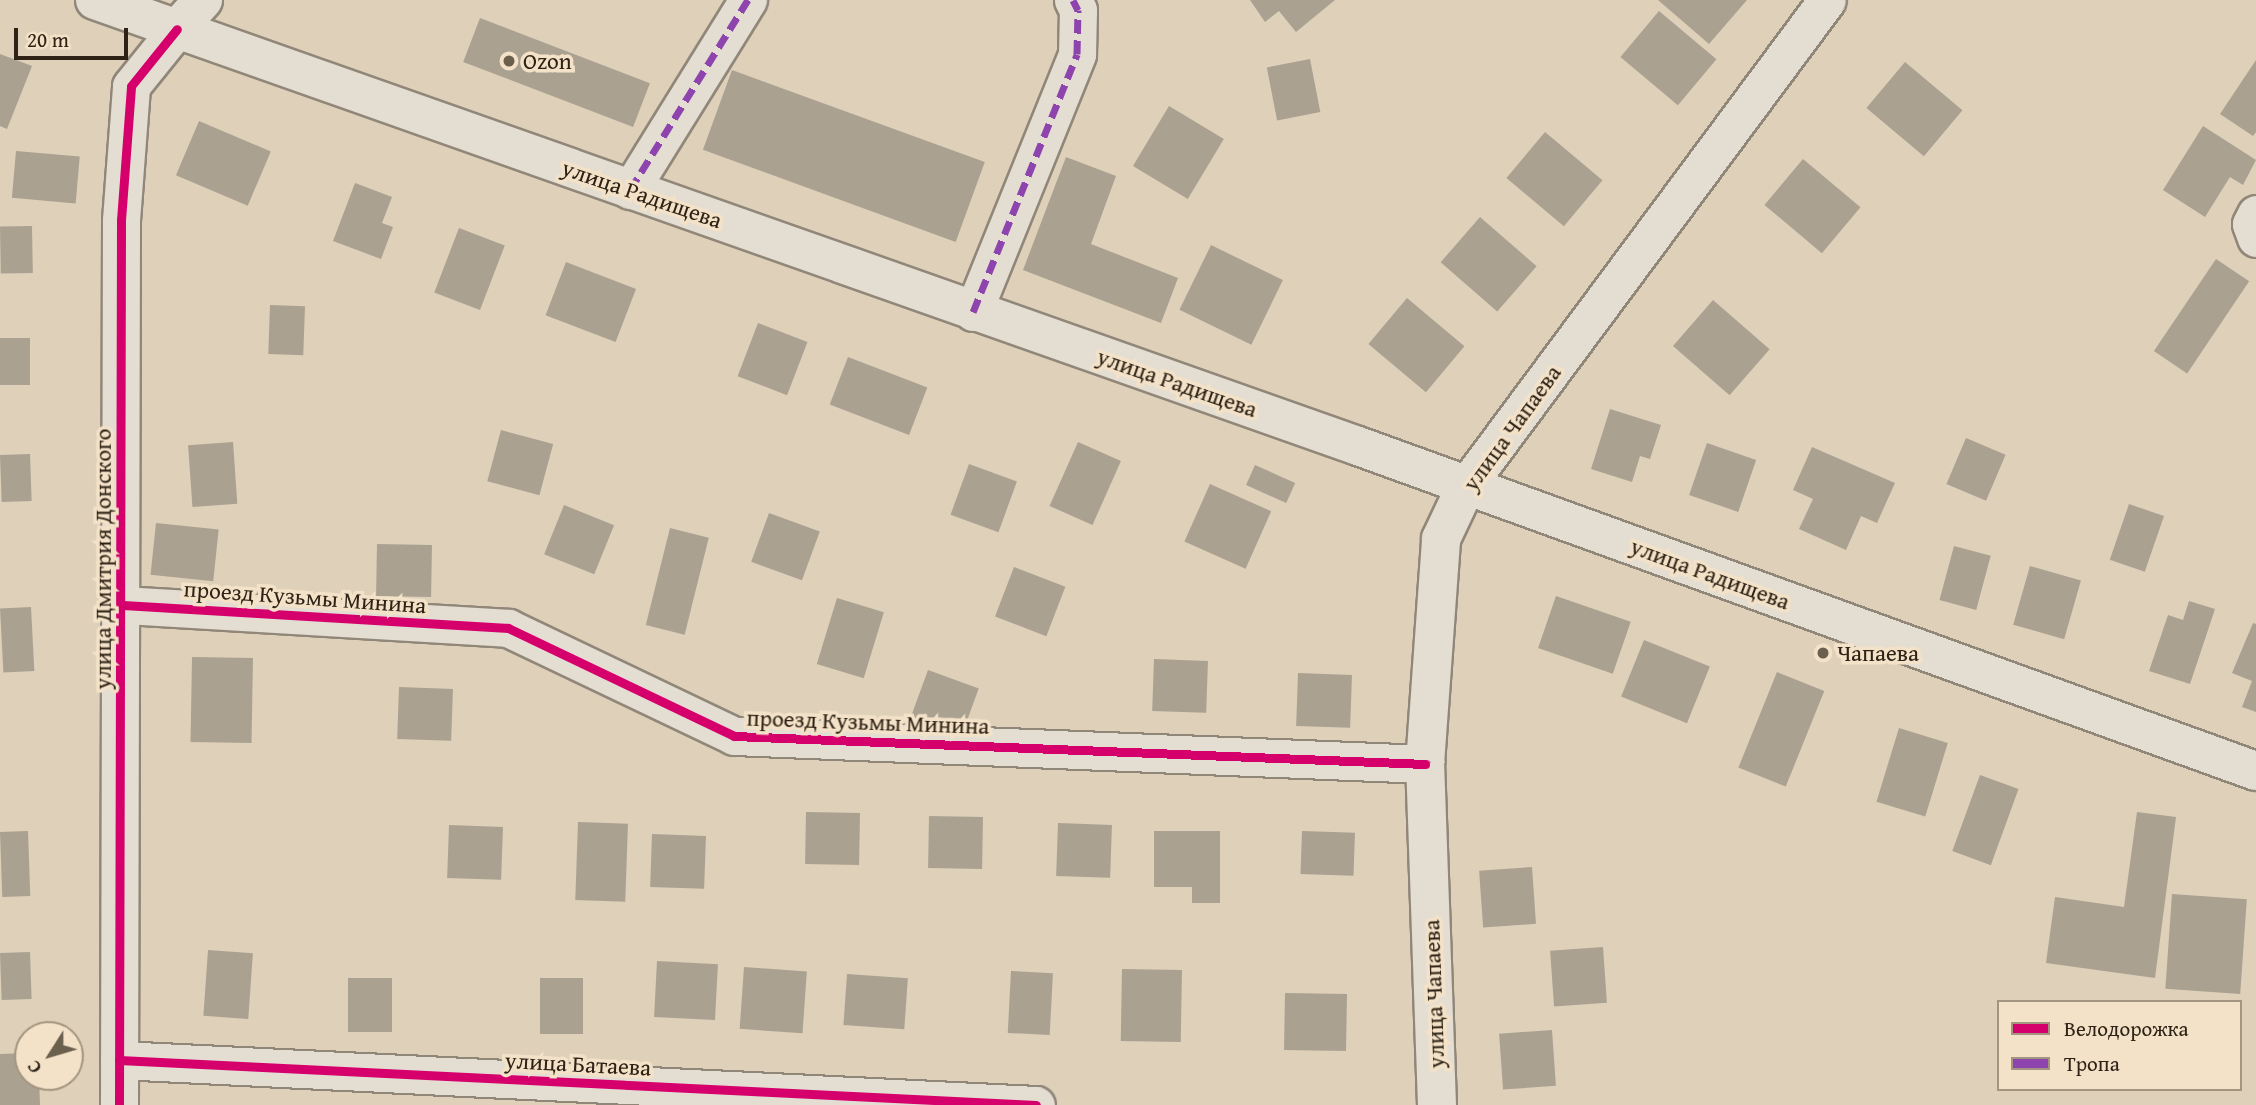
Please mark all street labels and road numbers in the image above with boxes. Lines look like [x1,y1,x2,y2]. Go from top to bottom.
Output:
street label: улица Радищева [558,154,726,234]
street label: улица Радищева [1093,343,1261,423]
street label: улица Чапаева [1457,360,1567,496]
street label: улица Дмитрия Донского [89,428,117,690]
street label: улица Радищева [1627,532,1793,616]
street label: проезд Кузьмы Минина [183,575,427,619]
street label: проезд Кузьмы Минина [746,704,990,740]
street label: улица Чапаева [1418,919,1450,1069]
street label: улица Батаева [504,1046,652,1082]

